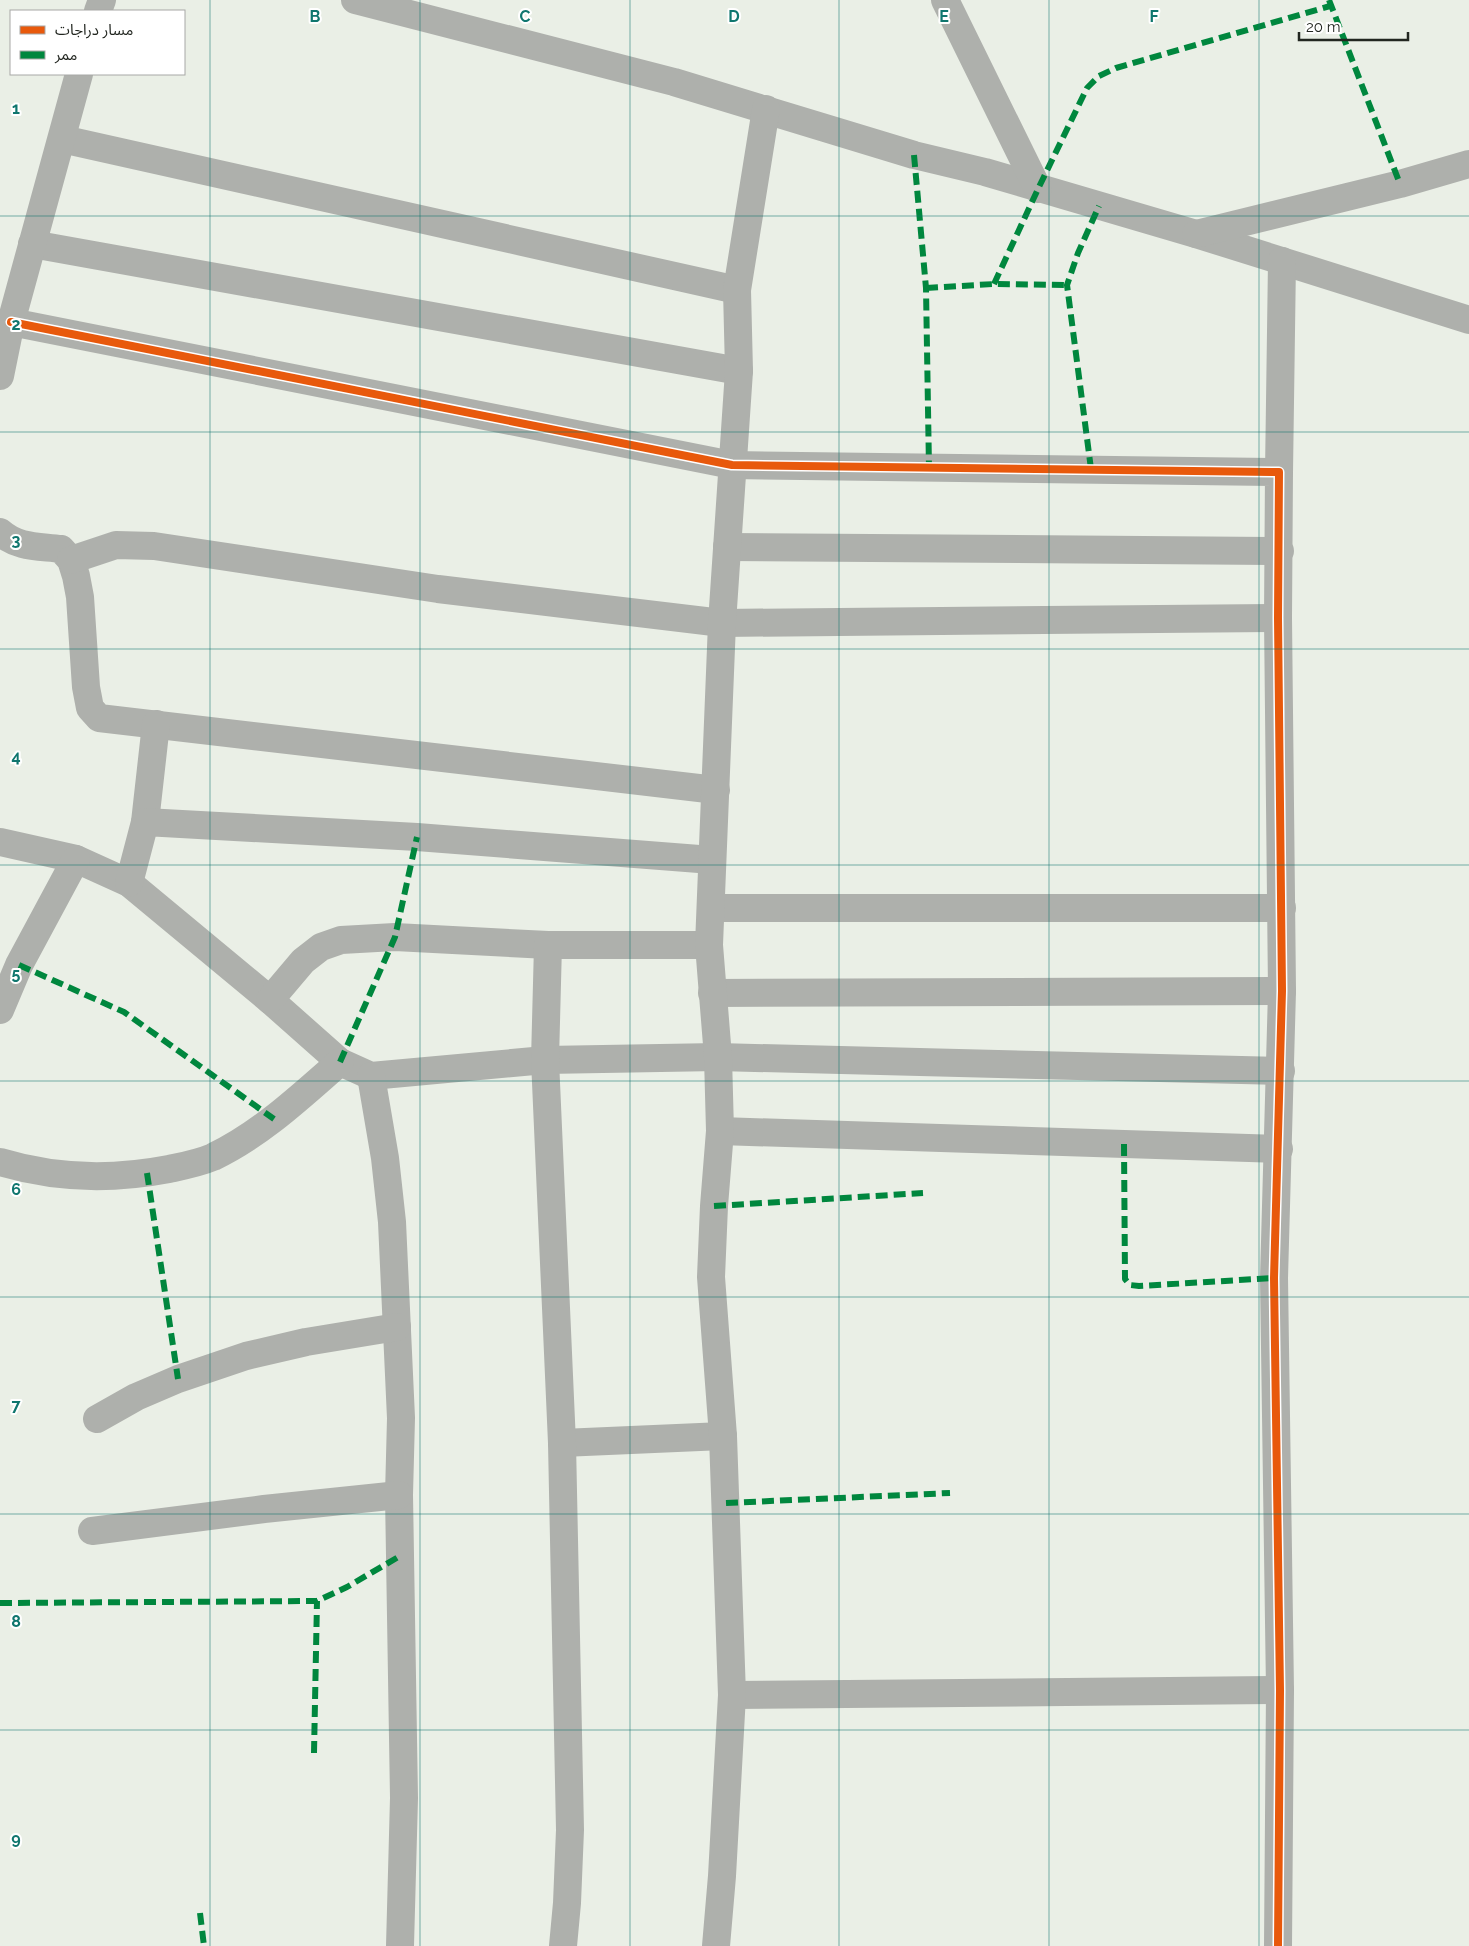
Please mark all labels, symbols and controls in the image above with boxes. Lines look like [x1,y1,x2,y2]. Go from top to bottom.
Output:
text: B [310,7,321,26]
text: C [520,7,531,26]
text: D [728,7,740,26]
text: E [939,7,949,26]
text: F [1149,7,1159,26]
legend [10,10,185,75]
scale bar [1299,10,1408,42]
text: 20 m [1306,18,1341,36]
text: مسار دراجات [55,21,133,39]
text: ممر [54,46,78,64]
text: 1 [12,99,20,118]
text: 2 [11,315,21,334]
text: 3 [12,531,21,550]
text: 4 [11,747,21,766]
text: 5 [12,964,21,983]
text: 6 [11,1180,21,1199]
text: 7 [12,1396,21,1415]
text: 8 [11,1612,21,1631]
text: 9 [11,1829,21,1848]

